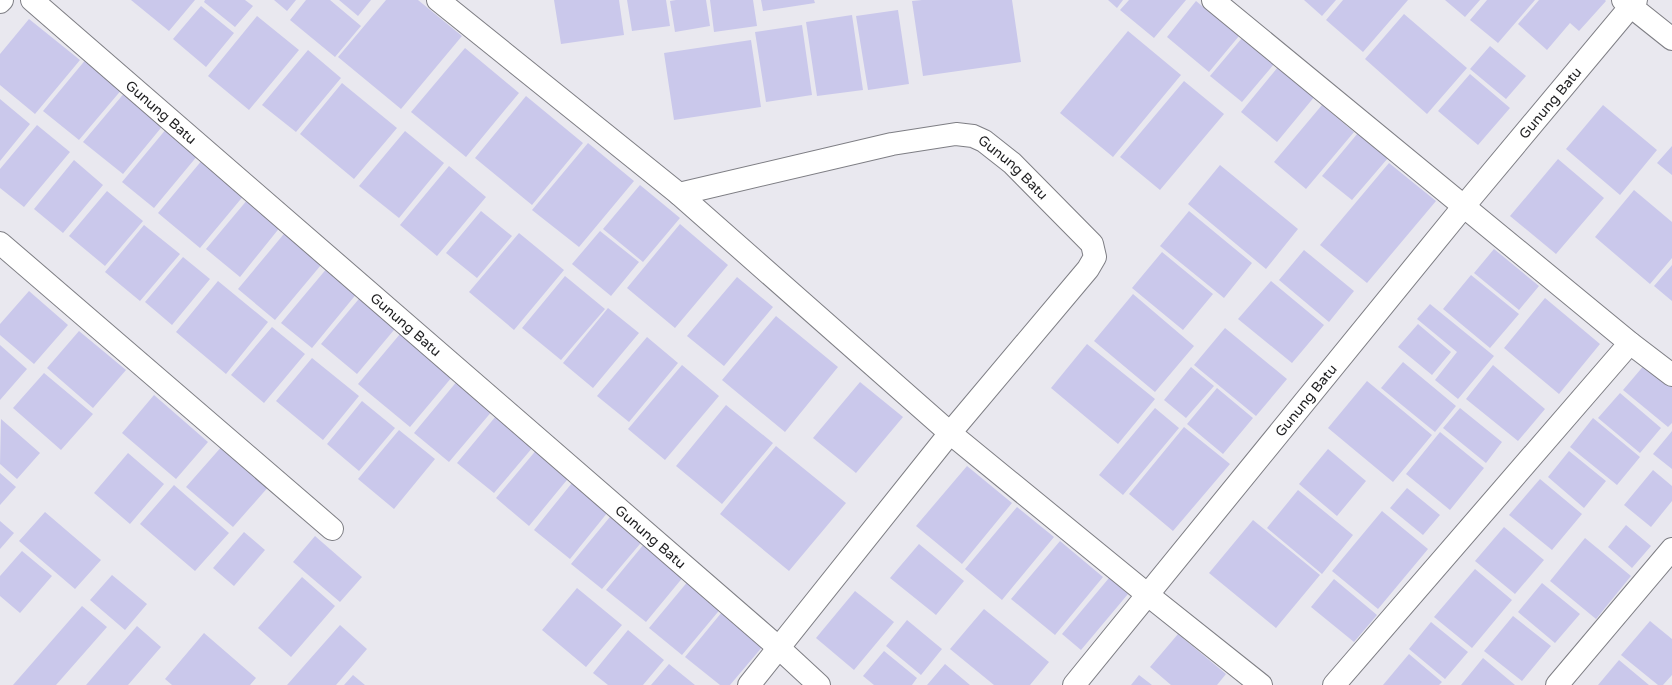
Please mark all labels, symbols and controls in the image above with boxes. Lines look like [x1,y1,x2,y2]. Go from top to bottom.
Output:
street label: Gunung Batu [1516,64,1585,143]
street label: Gunung Batu [122,77,200,148]
street label: Gunung Batu [975,132,1051,203]
street label: Gunung Batu [367,289,445,360]
street label: Gunung Batu [1272,361,1341,440]
street label: Gunung Batu [611,502,689,572]

